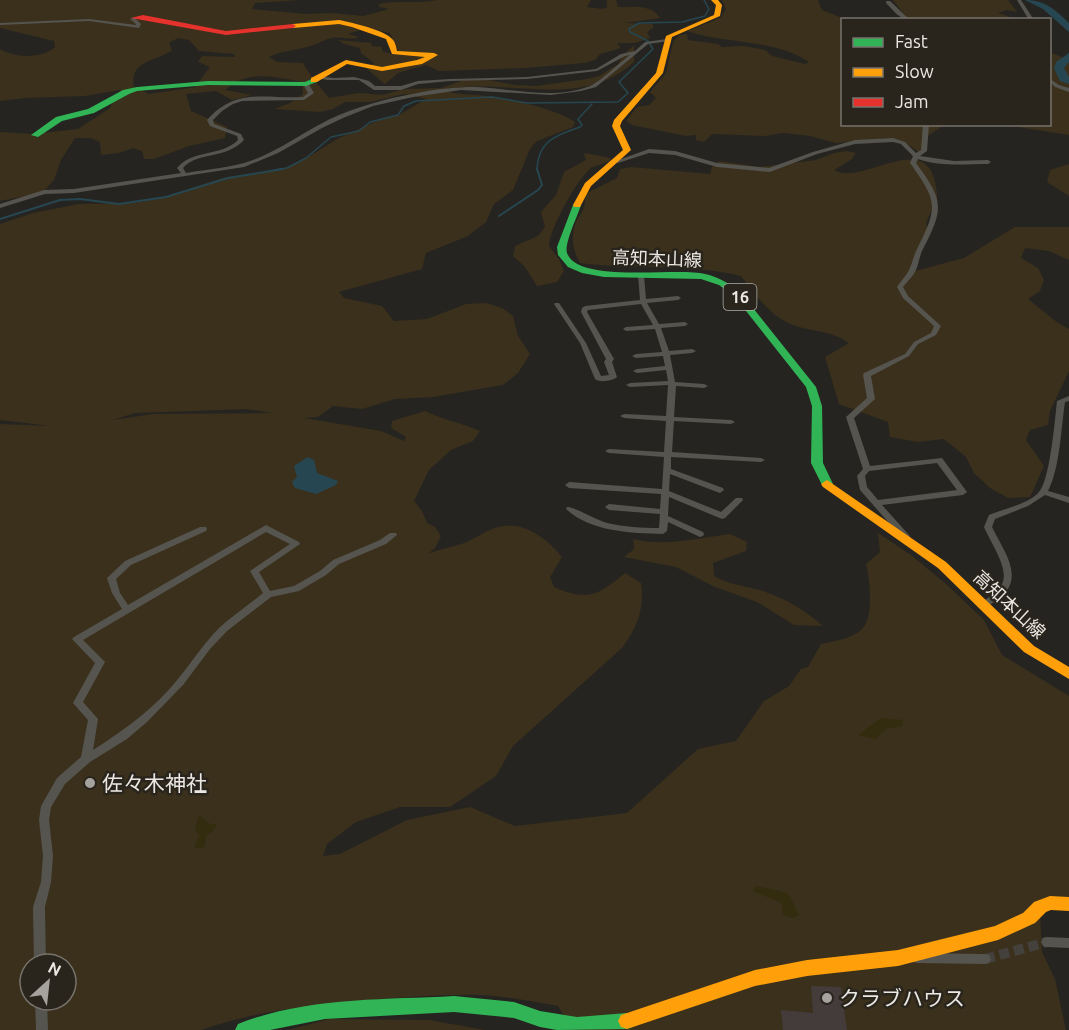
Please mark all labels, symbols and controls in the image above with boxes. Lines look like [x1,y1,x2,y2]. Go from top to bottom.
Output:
legend [841,18,1051,126]
text: Fast [895,31,928,51]
text: Slow [895,61,934,81]
text: Jam [895,91,929,111]
street label: 高知本山線 [612,246,702,270]
road number: 16 [724,284,756,310]
street label: 高知本山線 [970,566,1050,642]
place label: 佐々木神社 [102,771,207,795]
marker: 佐々木神社 [83,776,97,790]
north arrow [18,952,78,1012]
text: N [45,958,64,979]
place label: クラブハウス [839,986,965,1010]
marker: クラブハウス [820,991,834,1005]

